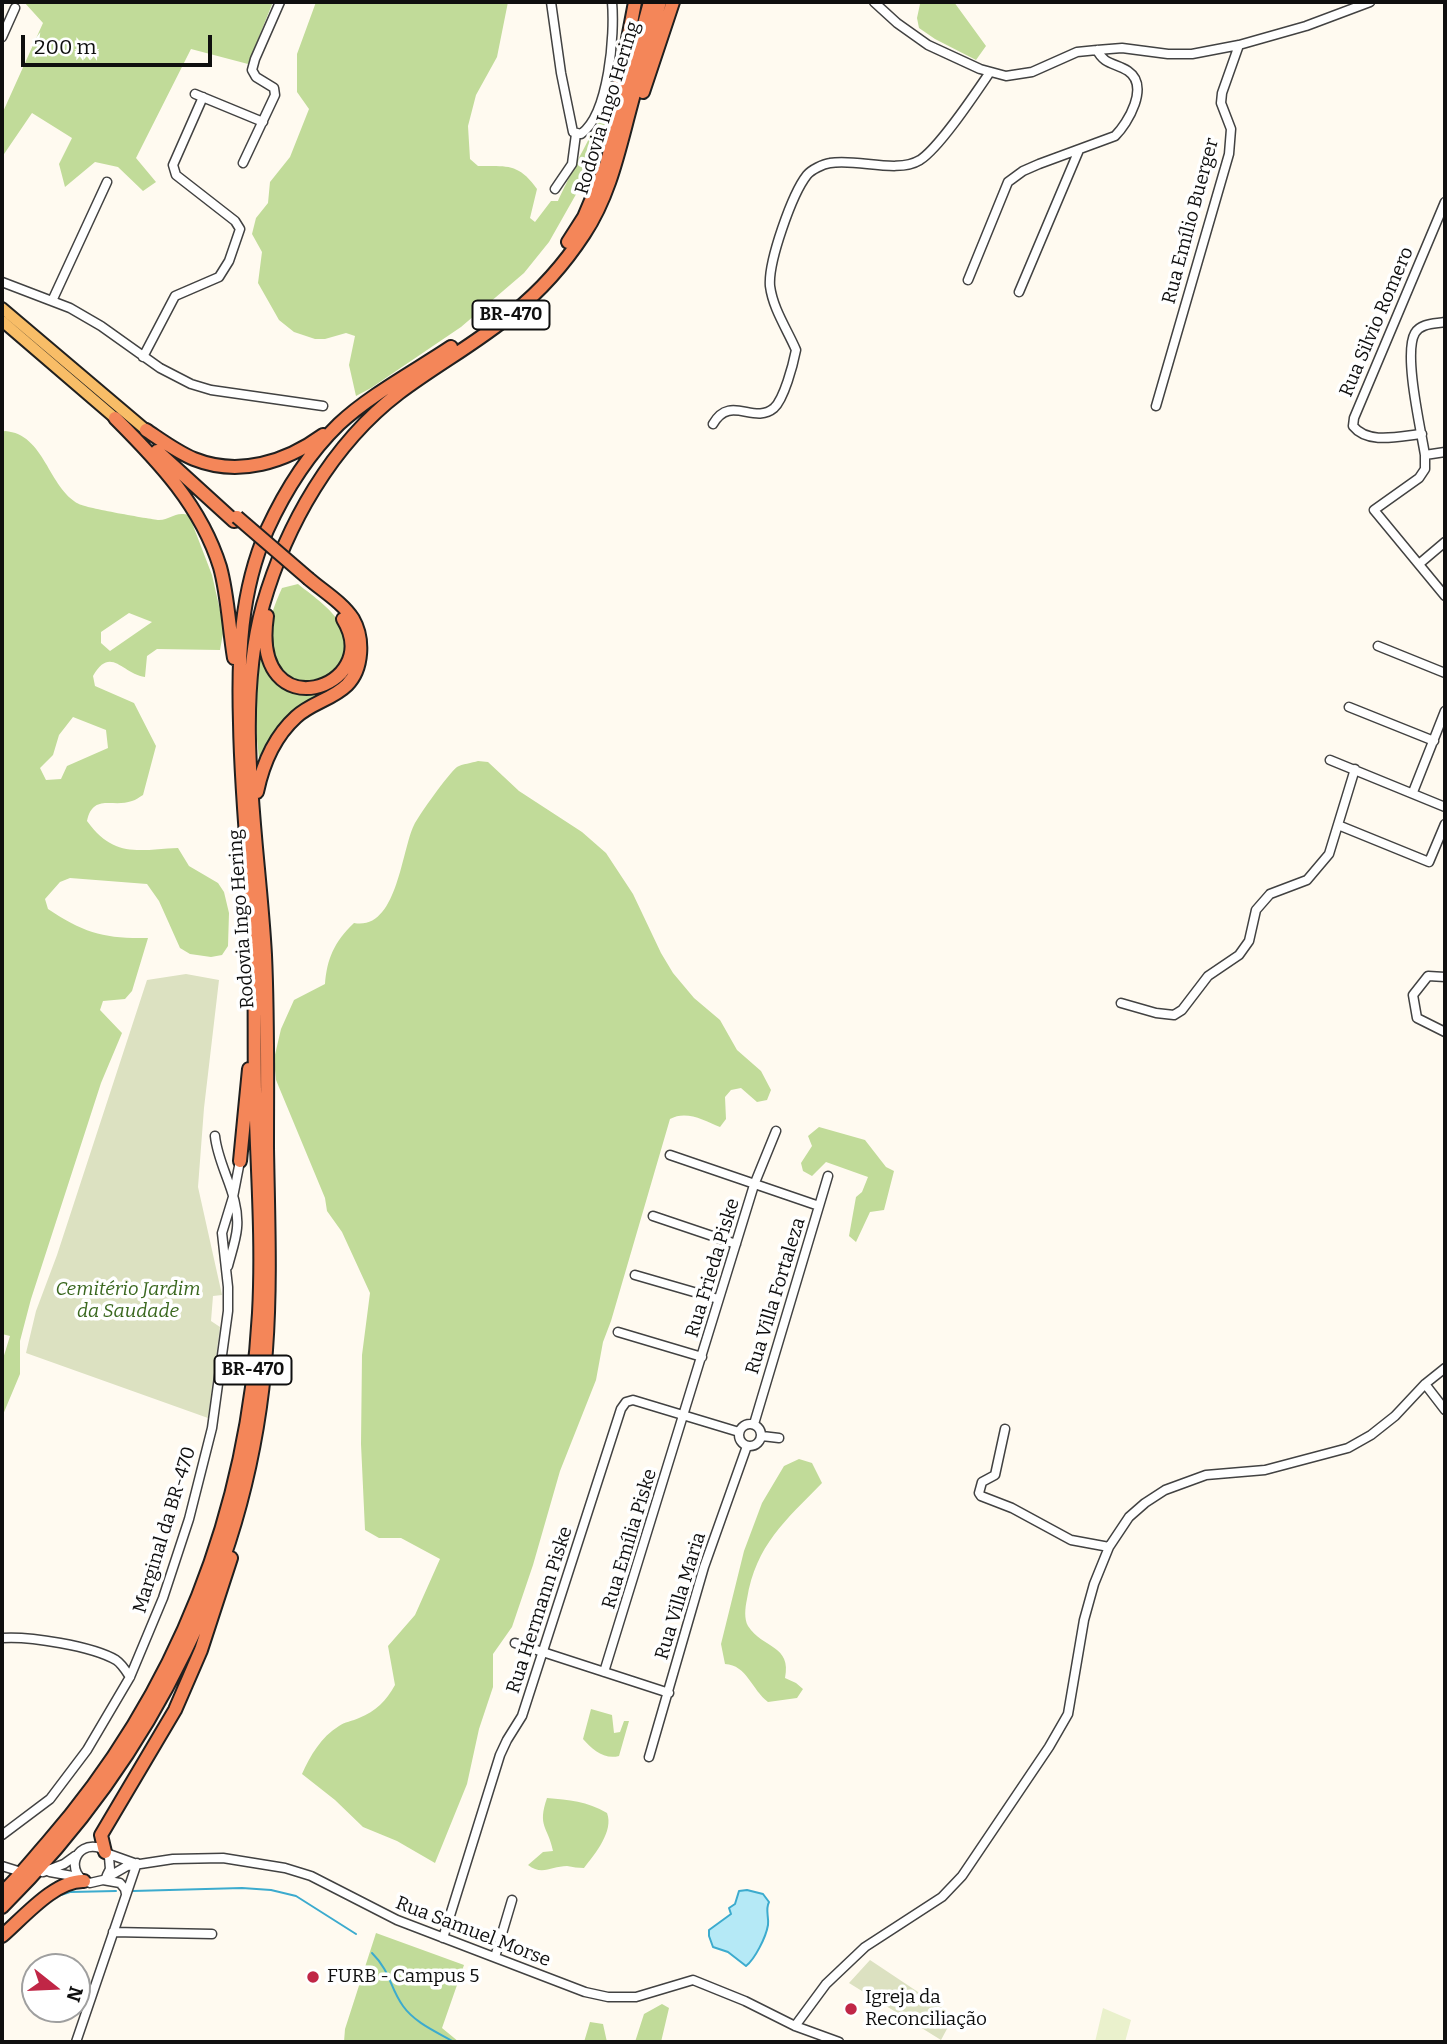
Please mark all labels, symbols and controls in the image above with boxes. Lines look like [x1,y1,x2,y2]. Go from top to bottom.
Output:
street label: Rodovia Ingo Hering [571,19,645,197]
scale bar [24,21,215,65]
text: 200 m [34,34,97,60]
street label: Rua Emílio Buerger [1158,135,1224,307]
street label: Rua Silvio Romero [1335,244,1419,400]
road number: BR-470 [472,300,550,330]
street label: Rodovia Ingo Hering [224,829,260,1009]
street label: Rua Frieda Piske [681,1196,745,1340]
street label: Rua Villa Fortaleza [741,1215,811,1377]
park label: Cemitério Jardim da Saudade [55,1279,201,1323]
road number: BR-470 [215,1356,292,1385]
street label: Marginal da BR-470 [129,1444,201,1616]
street label: Rua Emília Piske [598,1466,662,1612]
street label: Rua Hermann Piske [502,1524,578,1696]
street label: Rua Villa Maria [651,1530,711,1662]
street label: Rua Samuel Morse [392,1892,554,1972]
north arrow [21,1953,91,2023]
place label: FURB - Campus 5 [327,1966,479,1988]
marker: FURB - Campus 5 [305,1969,321,1985]
text: N [61,1983,88,2005]
place label: Igreja da Reconciliação [865,1987,987,2031]
marker: Igreja da Reconciliação [843,2001,859,2017]

